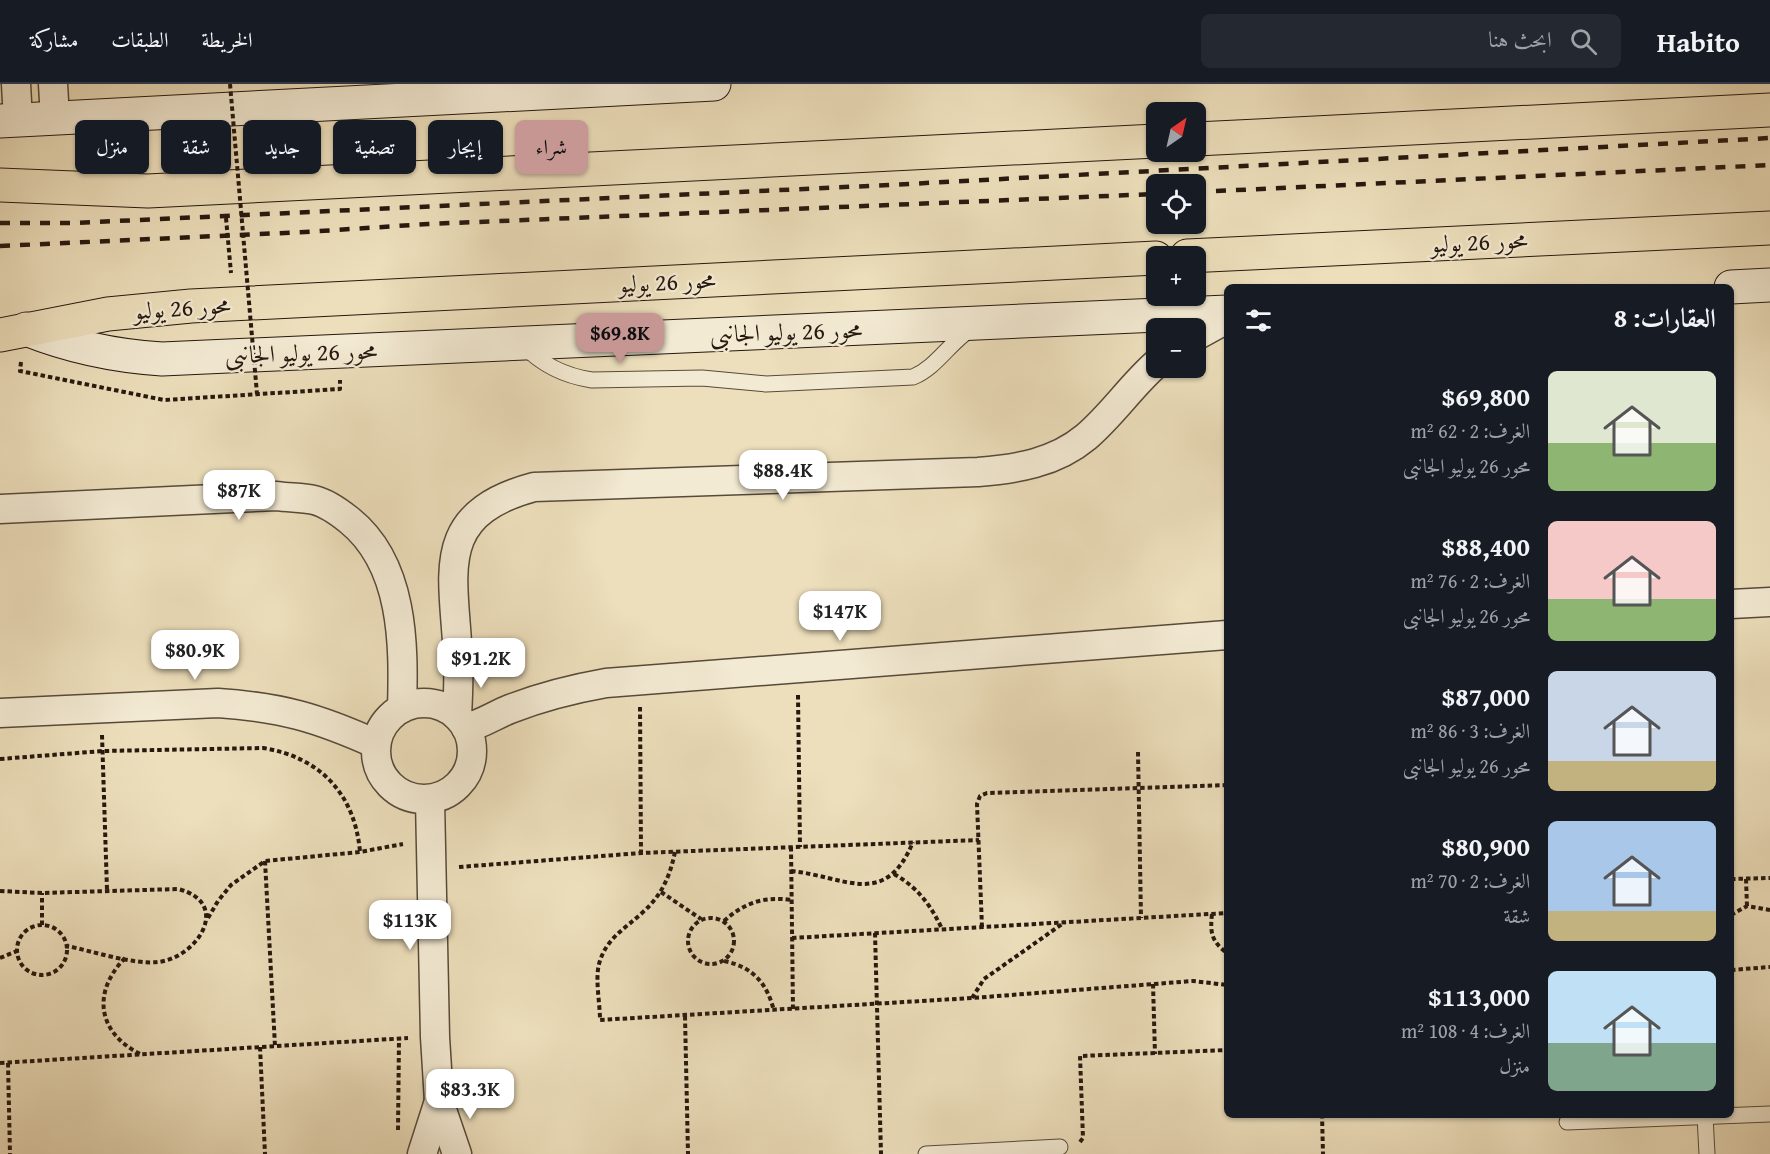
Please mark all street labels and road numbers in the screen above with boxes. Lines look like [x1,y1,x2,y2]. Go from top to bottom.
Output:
street label: محور 26 يوليو [1428,221,1529,262]
street label: محور 26 يوليو [616,261,717,302]
street label: محور 26 يوليو [130,287,232,328]
street label: محور 26 يوليو الجانبى [709,311,863,353]
street label: محور 26 يوليو الجانبى [224,332,378,374]

